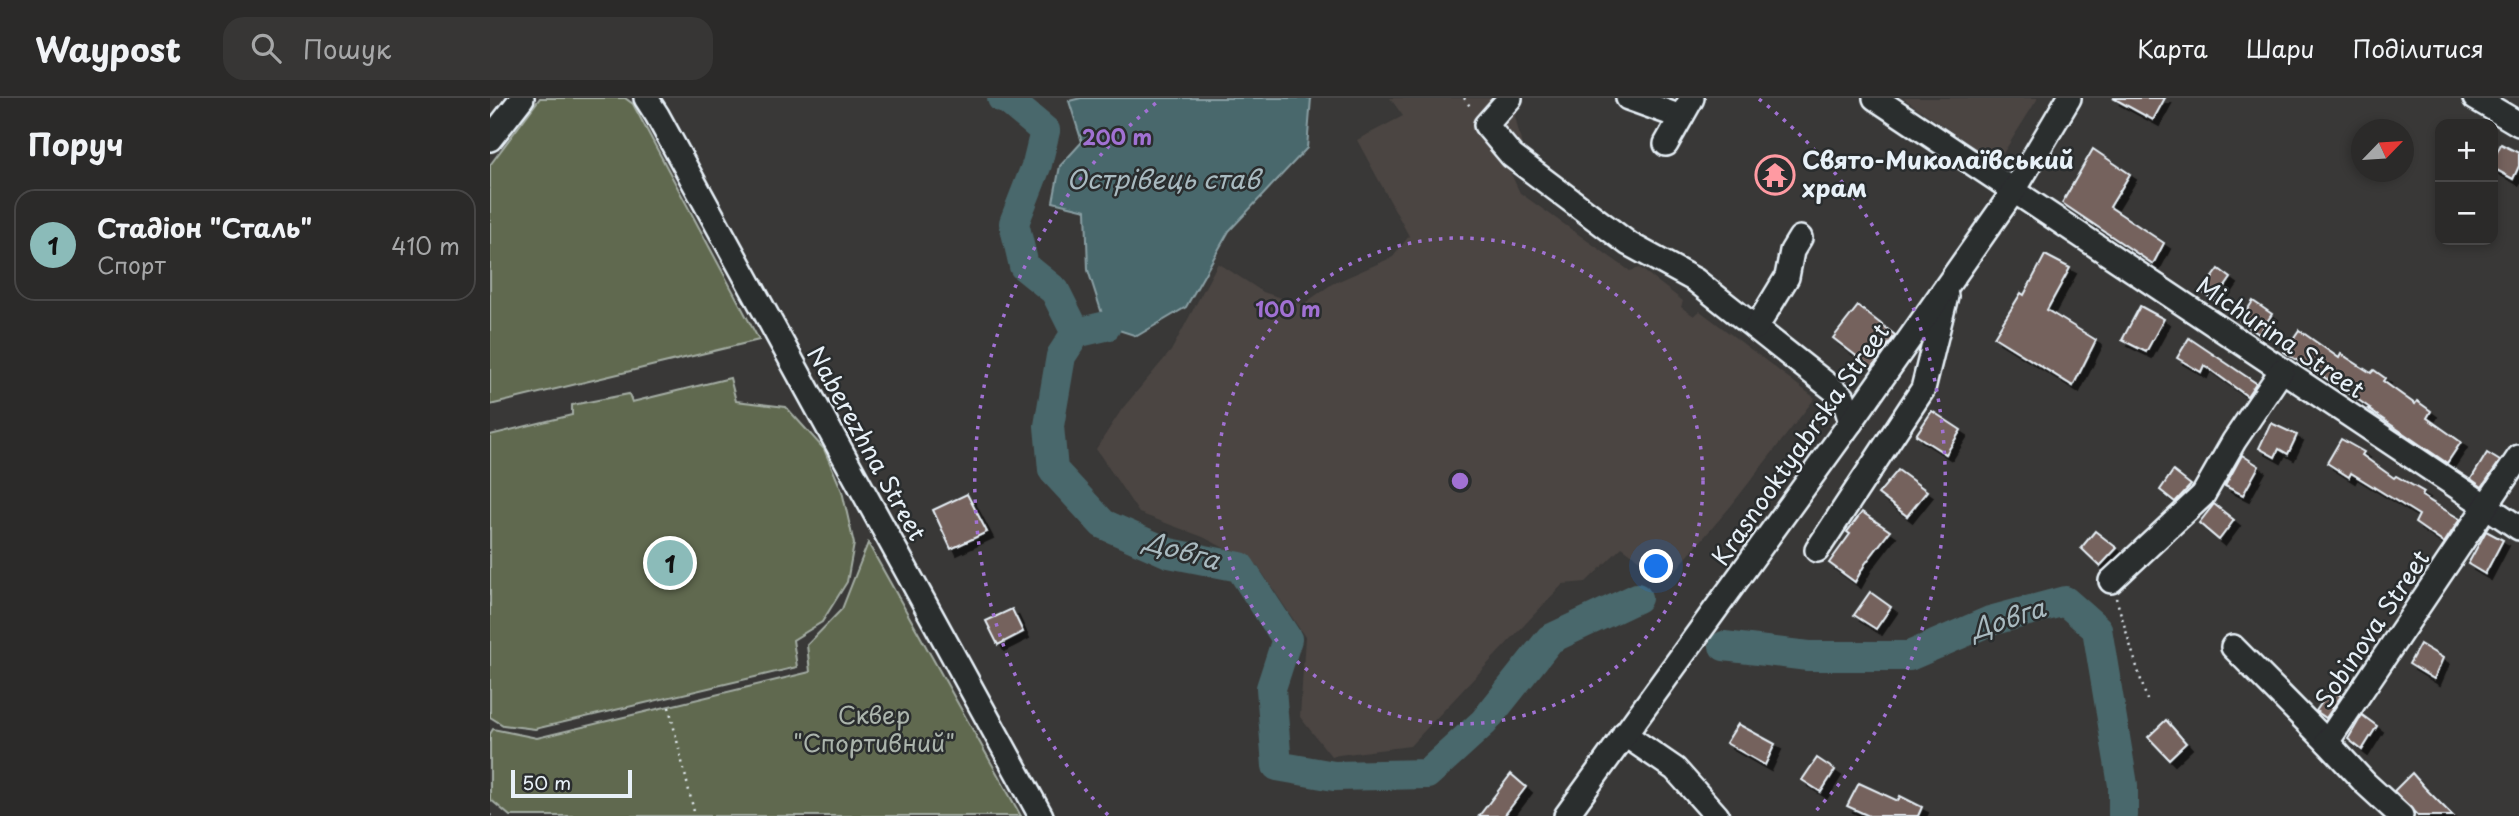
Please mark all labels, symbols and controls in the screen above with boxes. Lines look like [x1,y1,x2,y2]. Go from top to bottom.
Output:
search box [223,17,713,80]
text: Waypost [35,23,181,73]
icon: search [247,29,285,67]
text: Пошук [303,29,391,68]
text: Карта [2137,30,2208,66]
text: Шари [2246,30,2315,66]
text: Поділитися [2353,30,2484,66]
north arrow [2351,119,2414,182]
map controls [2435,119,2498,245]
button: + [2435,119,2498,182]
text: 200 m [1082,120,1152,152]
text: Поруч [28,121,123,166]
place label: Свято-Миколаївський храм [1802,141,2074,205]
temple icon: Свято-Миколаївський храм [1754,154,1796,196]
water label: Острівець став [1066,159,1264,198]
button: − [2435,182,2498,245]
text: Стадіон "Сталь" [97,208,312,247]
text: 1 [48,228,59,263]
text: 410 m [391,228,460,263]
text: Спорт [97,247,166,282]
street label: Michurina Street [2190,267,2373,406]
text: 100 m [1255,292,1321,324]
street label: Krasnooktyabrska Street [1702,315,1897,572]
street label: Naberezhna Street [799,339,936,547]
centre of rings [1448,469,1472,493]
water label: Довга [1138,520,1225,579]
pin: 1 [647,537,693,589]
street label: Sobinova Street [2305,542,2438,714]
your location [1639,549,1673,583]
water label: Довга [1963,587,2051,649]
park label: Сквер "Спортивний" [793,696,955,760]
scale bar [511,767,632,799]
text: 50 m [522,768,571,796]

